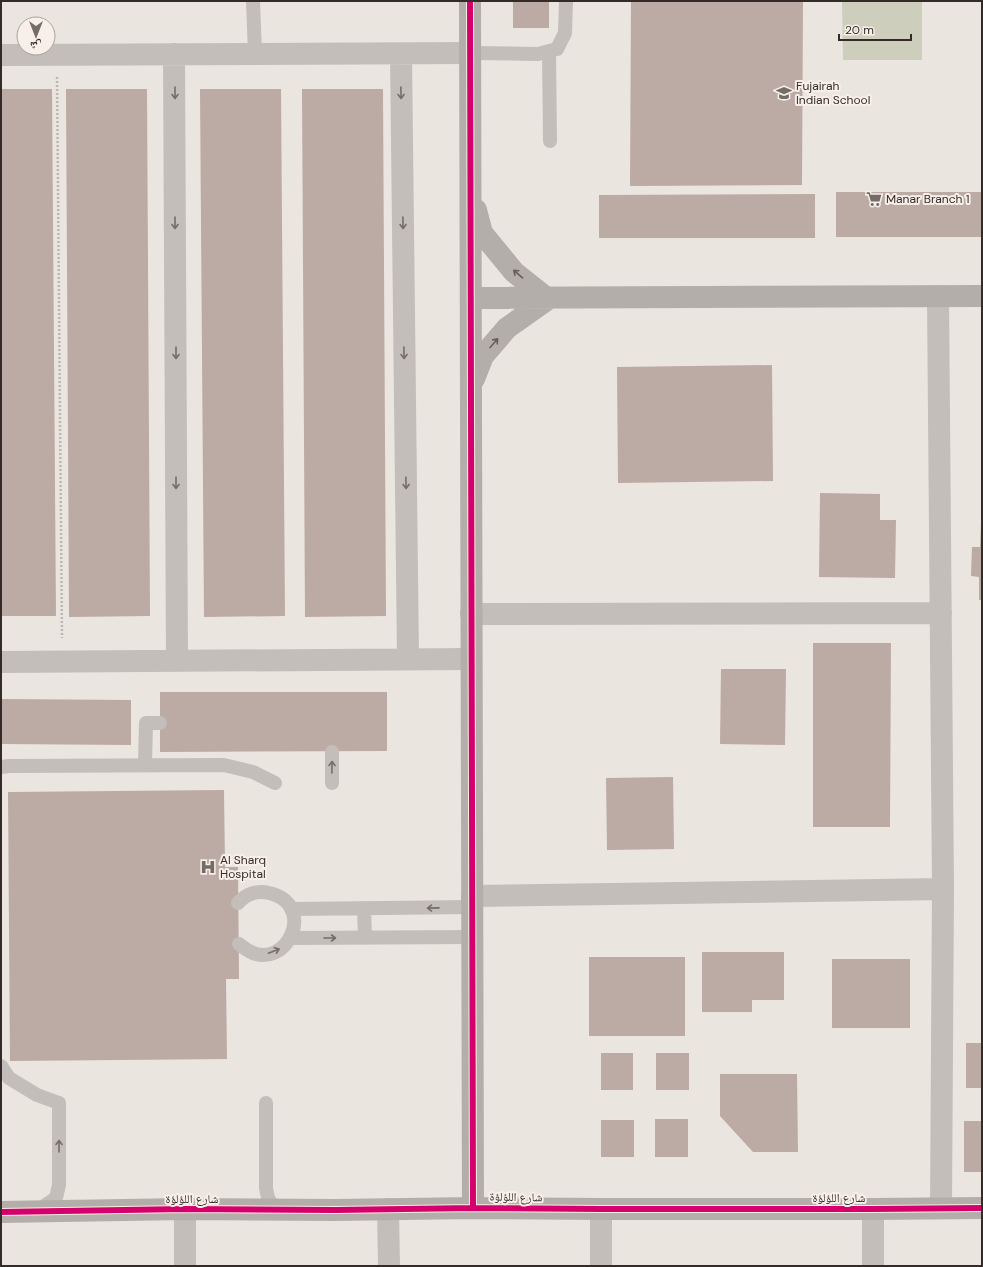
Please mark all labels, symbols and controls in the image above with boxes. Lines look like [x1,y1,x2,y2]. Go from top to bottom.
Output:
north arrow [16,16,56,56]
scale bar [839,16,911,42]
text: 20 m [845,22,874,38]
text: ش [30,38,42,53]
place label: Fujairah Indian School [796,78,870,108]
school or university icon: Fujairah Indian School [775,84,793,102]
one-way arrow [171,86,179,99]
one-way arrow [397,86,405,99]
supermarket icon: Manar Branch 1 [865,190,883,208]
place label: Manar Branch 1 [886,191,969,207]
one-way arrow [171,216,179,229]
one-way arrow [399,216,407,229]
one-way arrow [512,270,523,279]
one-way arrow [490,337,499,348]
one-way arrow [172,346,180,359]
one-way arrow [401,346,408,359]
one-way arrow [172,476,180,489]
one-way arrow [402,476,410,489]
one-way arrow [328,761,336,774]
place label: Al Sharq Hospital [220,852,266,882]
hospital icon: Al Sharq Hospital [199,858,217,876]
one-way arrow [427,904,440,912]
one-way arrow [323,934,336,942]
one-way arrow [268,947,280,955]
one-way arrow [55,1140,63,1153]
street label: شارع اللؤلؤة [489,1189,543,1205]
street label: شارع اللؤلؤة [812,1190,866,1206]
street label: شارع اللؤلؤة [165,1191,219,1207]

